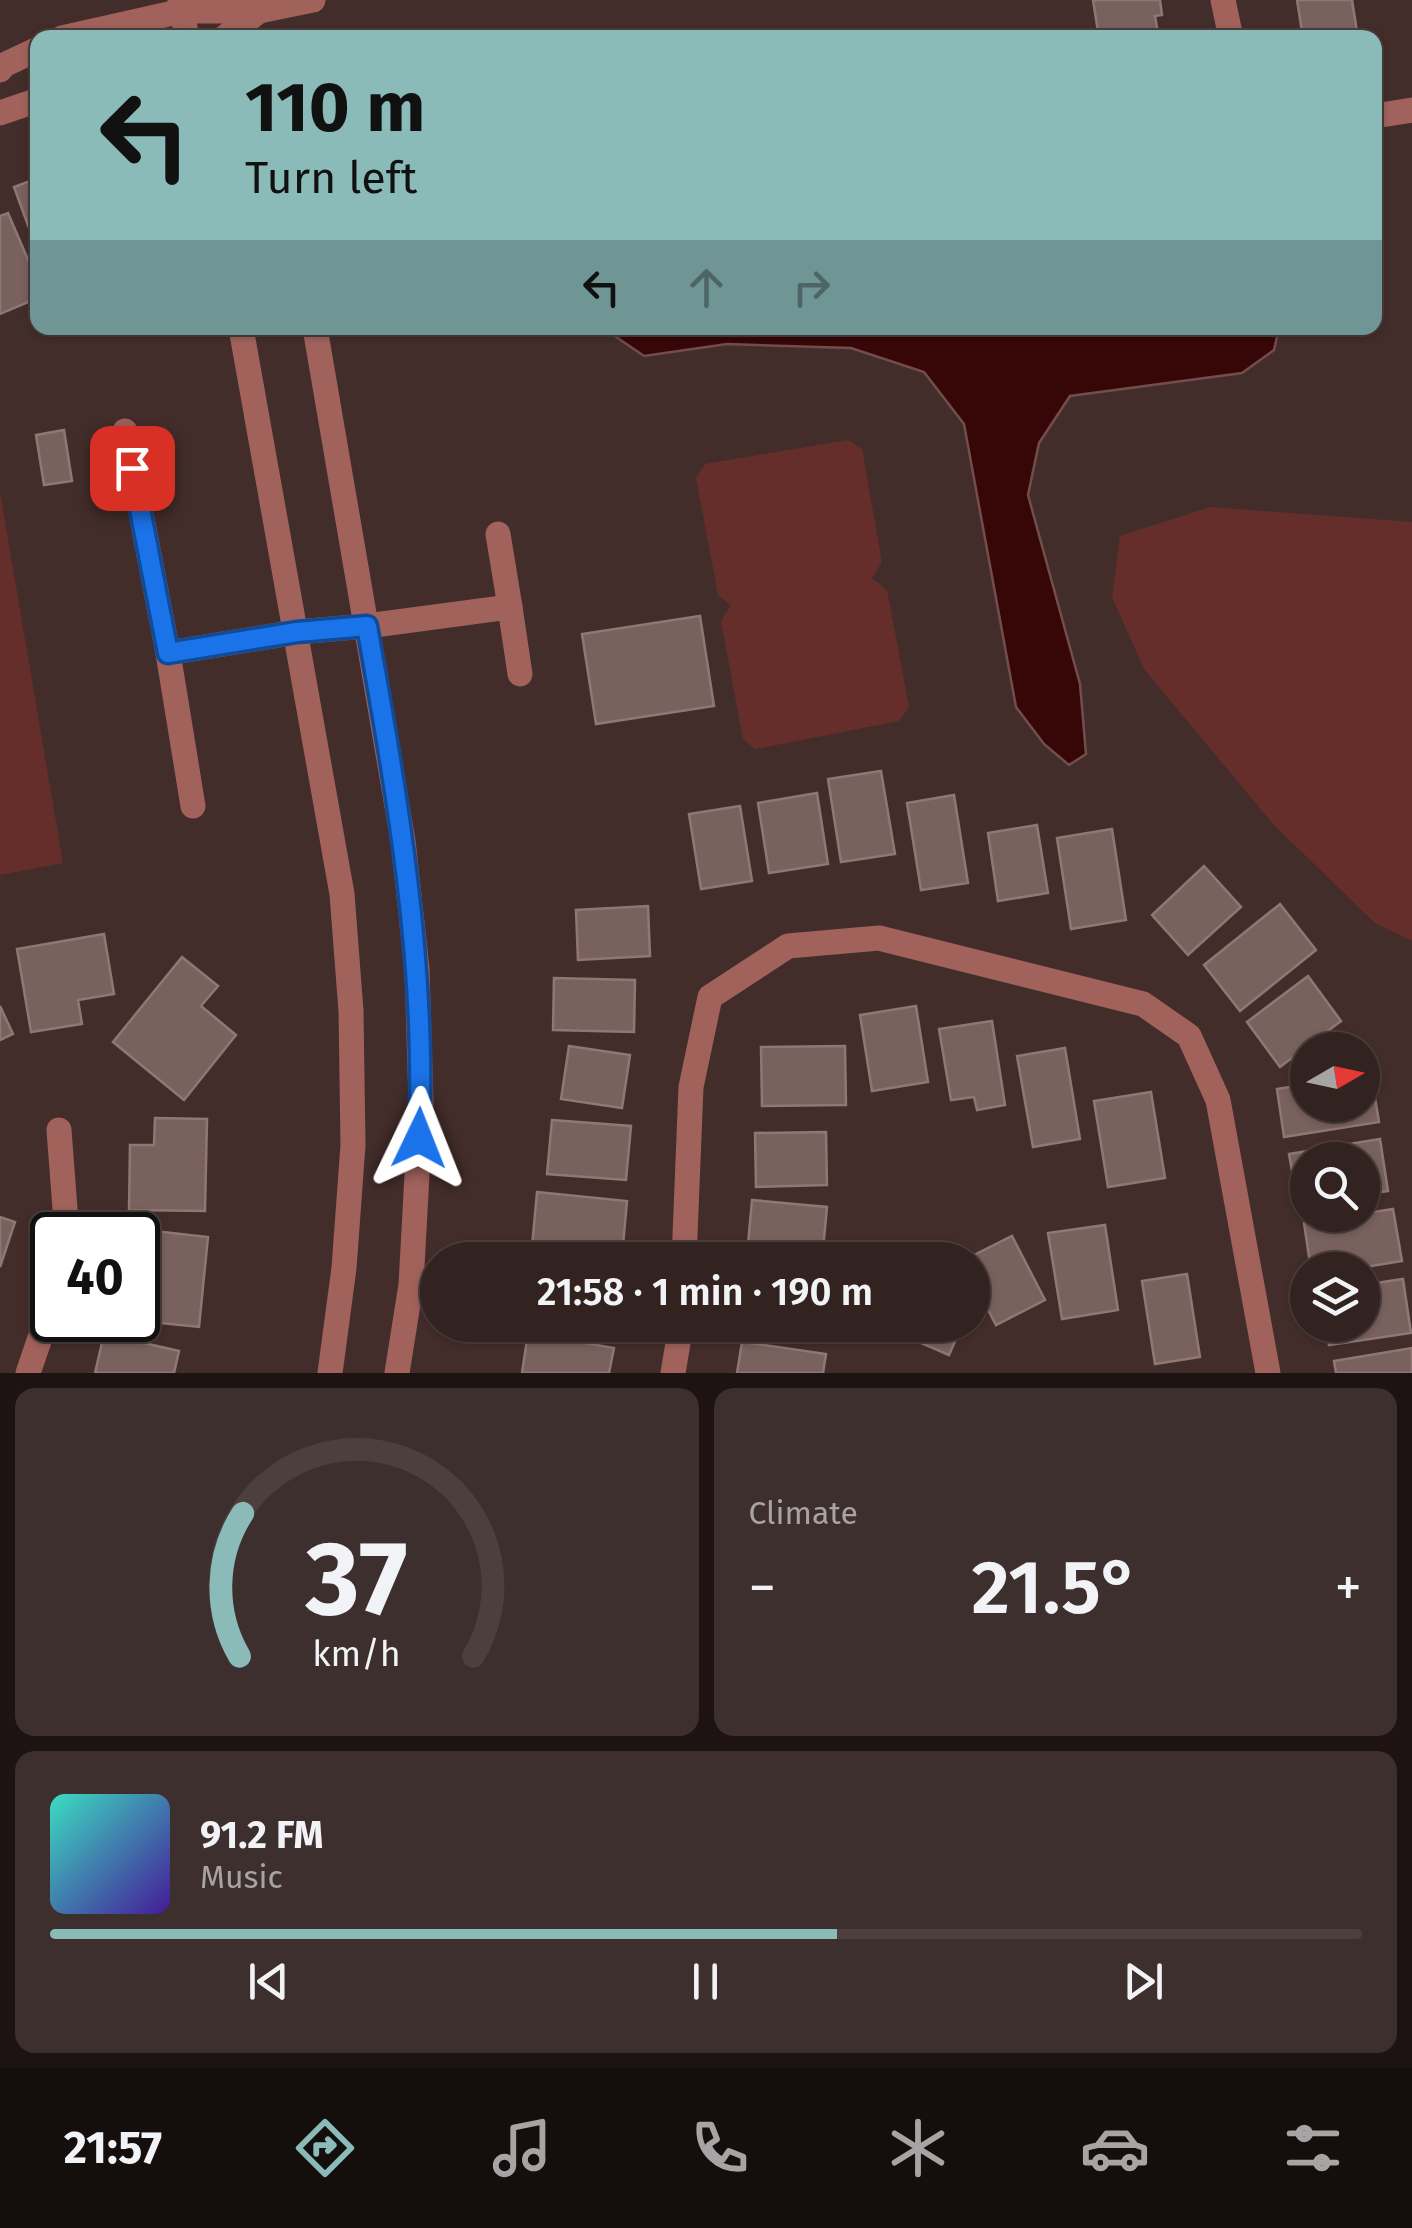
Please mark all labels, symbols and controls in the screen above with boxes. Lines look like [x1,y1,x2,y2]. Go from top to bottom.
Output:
text: 110 m [245,66,425,150]
icon: left [80,70,210,200]
text: Turn left [245,151,417,205]
icon: left [574,260,629,315]
icon: ahead [679,260,734,315]
icon: right [784,260,839,315]
pin [90,426,175,511]
icon: arrive [105,441,160,496]
north arrow [1290,1032,1380,1122]
map controls [1290,1032,1380,1342]
position arrow [367,1086,471,1190]
button: search [1290,1142,1380,1232]
speed limit sign: 40 [30,1212,160,1342]
button: layers [1290,1252,1380,1342]
text: 21:58 · 1 min · 190 m [537,1269,873,1315]
text: Climate [749,1494,858,1532]
text: 37 [305,1517,408,1642]
text: 21.5° [972,1543,1139,1633]
text: − [749,1555,776,1621]
text: + [1335,1555,1362,1621]
text: km/h [313,1633,401,1675]
text: 91.2 FM [200,1812,323,1858]
text: Music [200,1858,283,1896]
icon: previous [241,1954,296,2009]
icon: pause [678,1954,733,2009]
icon: next [1116,1954,1171,2009]
icon: directions [290,2113,360,2183]
icon: music [487,2113,557,2183]
icon: phone [685,2113,755,2183]
icon: climate [883,2113,953,2183]
icon: car [1080,2113,1150,2183]
icon: filters [1278,2113,1348,2183]
text: 21:57 [64,2121,162,2175]

